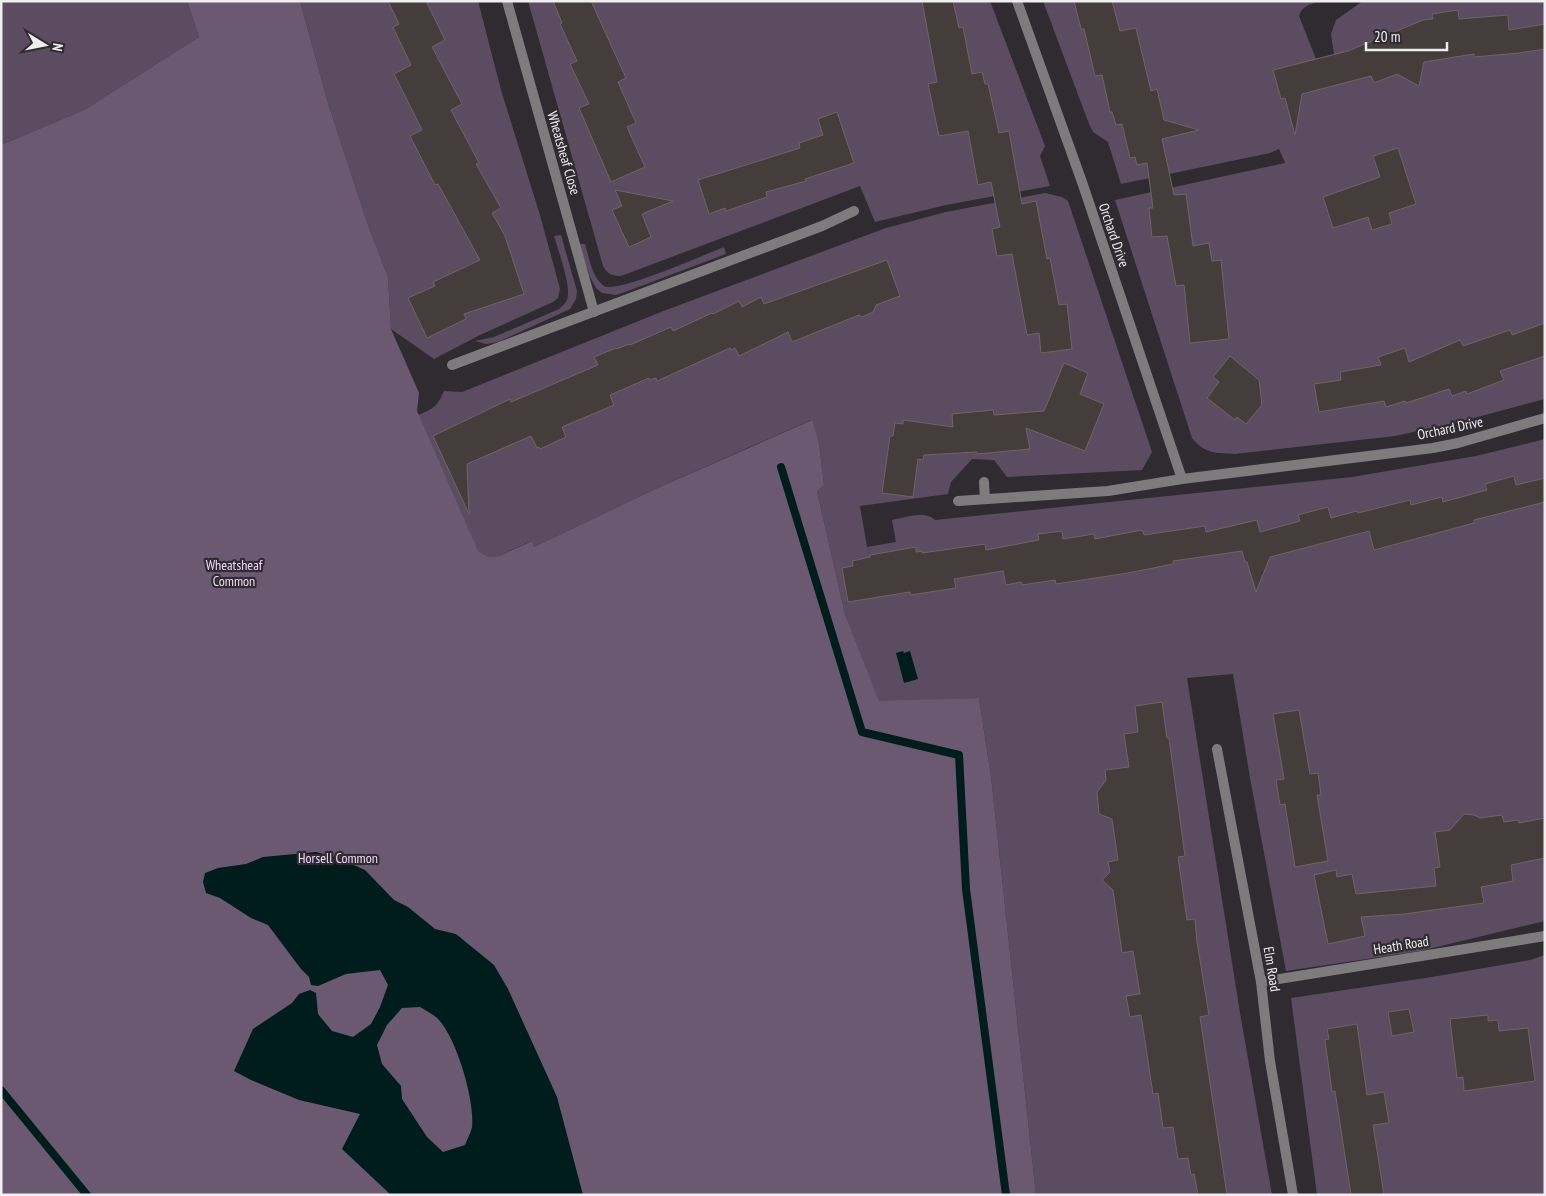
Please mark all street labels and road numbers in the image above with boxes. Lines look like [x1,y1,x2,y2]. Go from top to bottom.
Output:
street label: Wheatsheaf Close [544,109,585,197]
street label: Orchard Drive [1095,201,1133,270]
street label: Orchard Drive [1416,412,1485,444]
street label: Heath Road [1372,932,1430,958]
street label: Elm Road [1260,945,1284,993]

